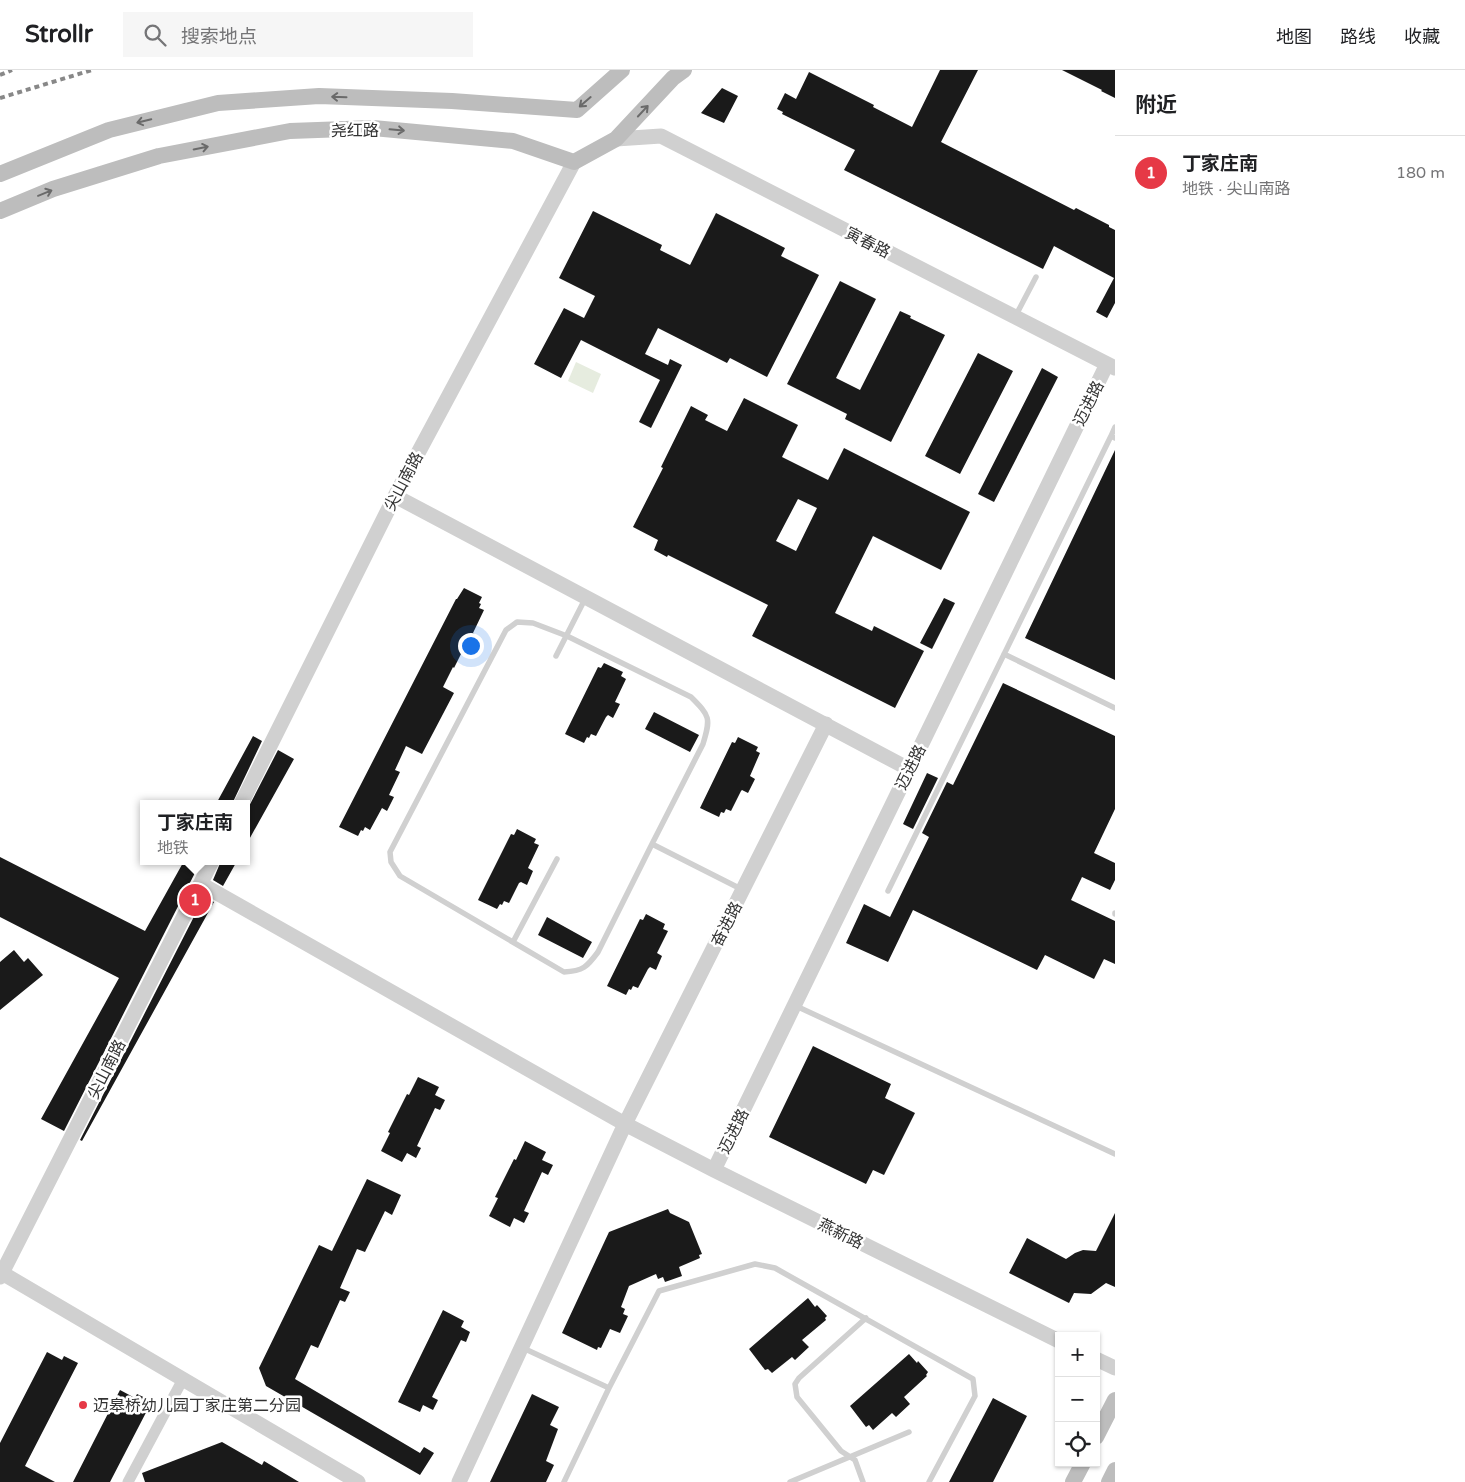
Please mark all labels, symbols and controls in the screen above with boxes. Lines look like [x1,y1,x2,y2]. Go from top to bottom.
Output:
search box [123,12,473,57]
text: Strollr [25,20,93,49]
icon: search [141,21,169,49]
text: 搜索地点 [181,26,257,48]
text: 地图 [1276,26,1312,48]
text: 路线 [1340,26,1376,48]
text: 收藏 [1404,26,1440,48]
one-way arrow [331,92,347,102]
text: 附近 [1135,93,1177,118]
one-way arrow [579,96,592,108]
one-way arrow [637,105,649,118]
one-way arrow [136,117,152,127]
street label: 尧红路 [331,121,379,141]
one-way arrow [389,126,405,135]
one-way arrow [193,143,209,152]
text: 丁家庄南 [1182,153,1258,175]
text: 1 [1146,163,1156,183]
text: 180 m [1396,163,1445,183]
text: 地铁 · 尖山南路 [1182,179,1290,199]
one-way arrow [37,187,52,197]
street label: 寅春路 [842,223,893,263]
street label: 迈进路 [1069,377,1108,429]
street label: 尖山南路 [380,449,428,514]
your location [458,633,484,659]
street label: 迈进路 [891,741,930,793]
popup [140,800,250,865]
text: 丁家庄南 [157,812,233,834]
text: 地铁 [157,838,189,858]
pin: 1 [179,881,211,919]
street label: 奋进路 [707,899,747,950]
street label: 尖山南路 [83,1036,130,1103]
street label: 迈进路 [714,1105,753,1157]
street label: 燕新路 [815,1214,867,1253]
map controls [1055,1332,1100,1467]
button: + [1055,1332,1100,1377]
button: − [1055,1377,1100,1422]
place label: 迈皋桥幼儿园丁家庄第二分园 [93,1396,301,1416]
marker: 迈皋桥幼儿园丁家庄第二分园 [77,1399,89,1411]
button: locate [1055,1422,1100,1467]

